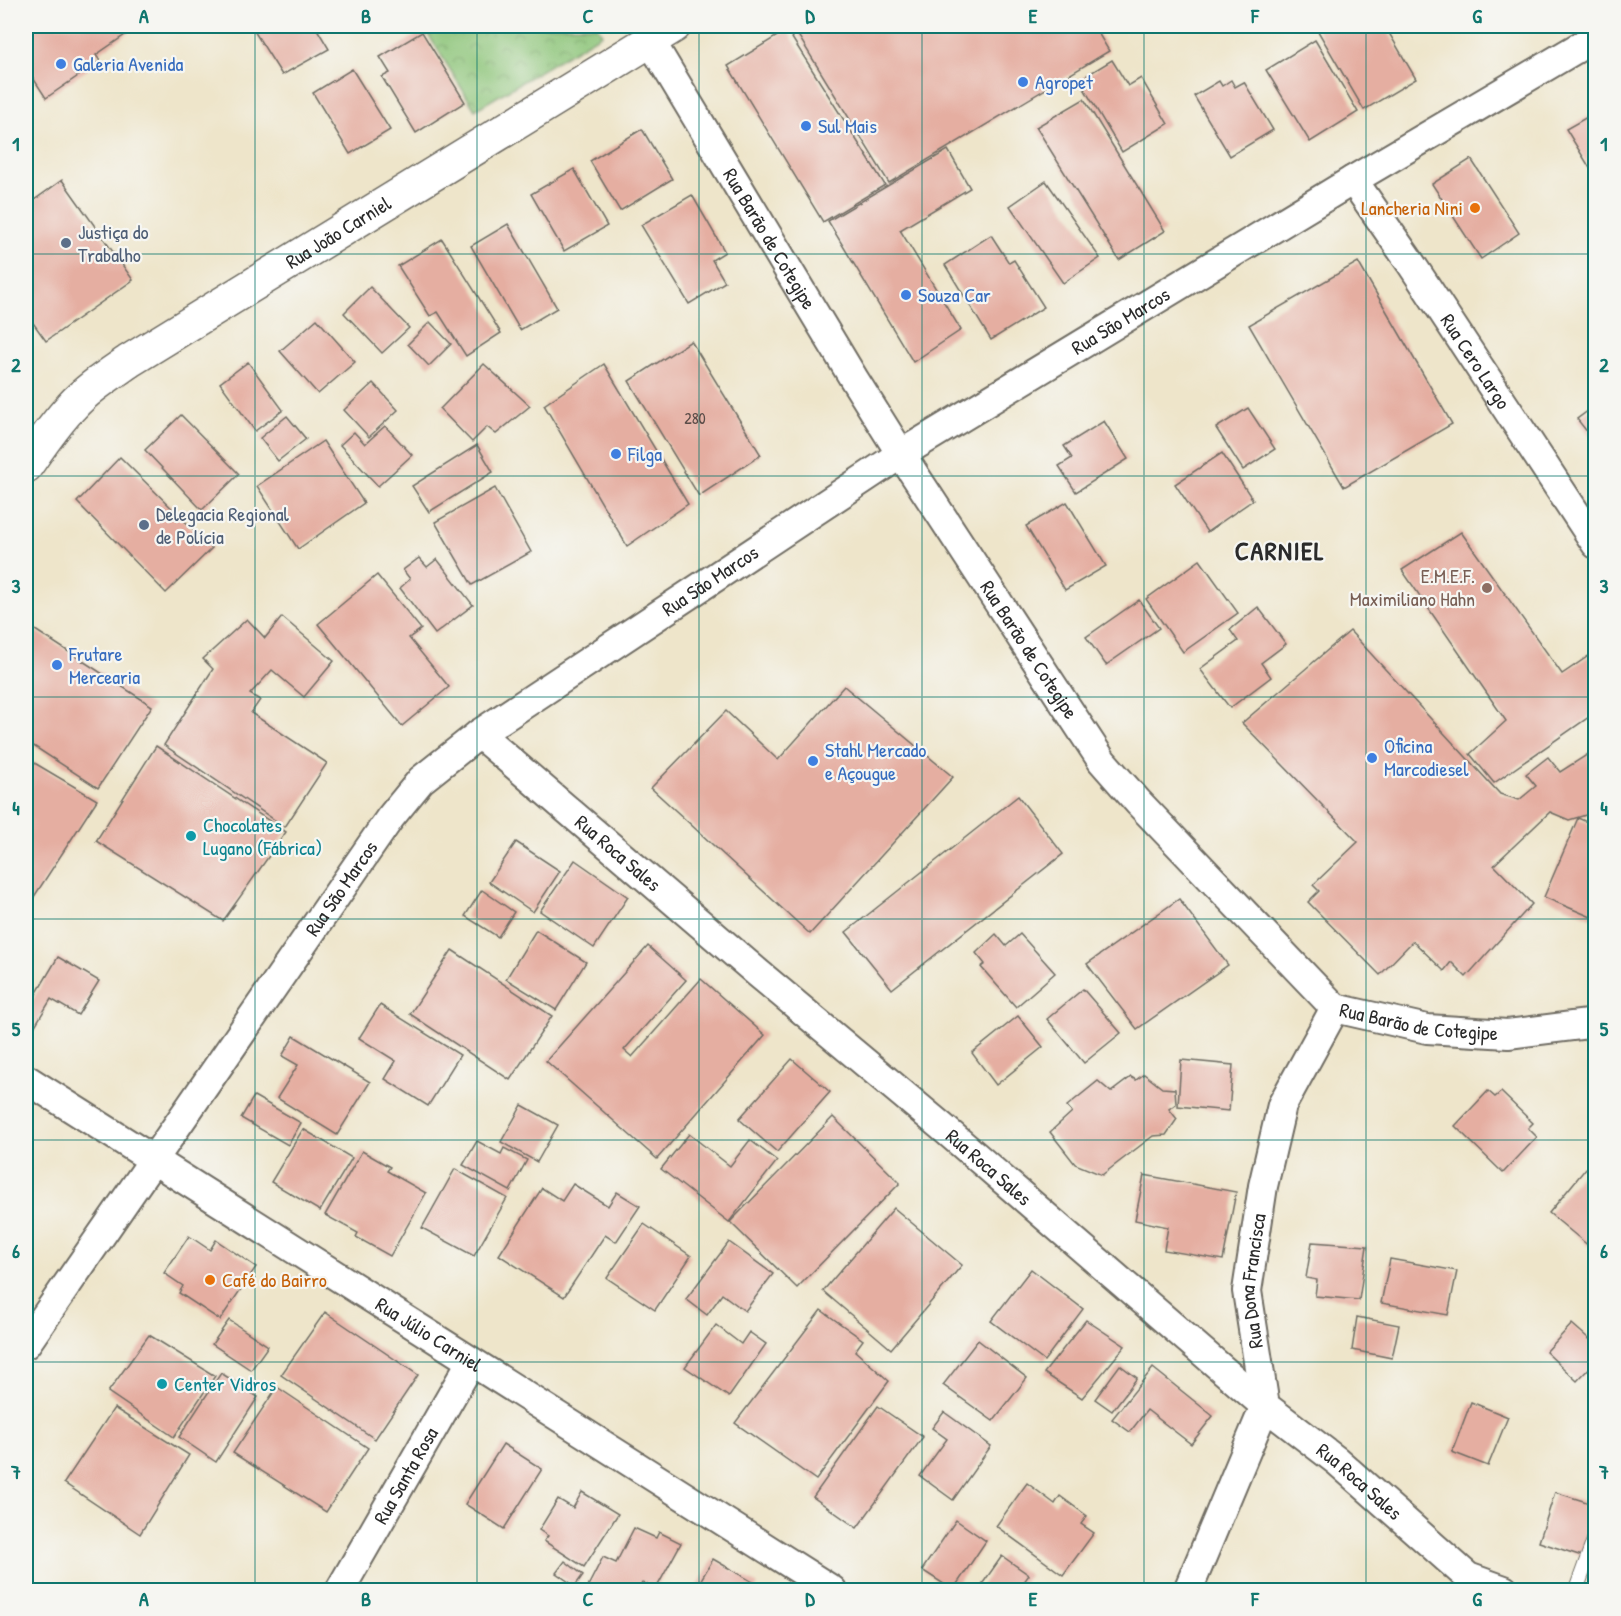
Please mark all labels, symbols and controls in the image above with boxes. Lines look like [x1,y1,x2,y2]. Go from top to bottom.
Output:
text: A [139,2,149,29]
text: B [361,2,371,29]
text: C [583,2,594,29]
text: D [805,2,815,29]
text: E [1029,2,1038,29]
text: F [1250,2,1260,29]
text: G [1472,2,1482,29]
place label: Galeria Avenida [73,50,183,77]
marker: Galeria Avenida [54,57,68,71]
place label: Agropet [1035,68,1094,95]
marker: Agropet [1016,75,1030,89]
place label: Sul Mais [818,112,877,139]
marker: Sul Mais [799,119,813,133]
text: 1 [12,130,20,157]
text: 1 [1600,130,1608,157]
street label: Rua Barão de Cotegipe [717,163,823,314]
street label: Rua João Carniel [280,189,396,275]
place label: Lancheria Nini [1361,194,1463,221]
marker: Lancheria Nini [1468,201,1482,215]
place label: Justiça do Trabalho [78,218,149,268]
marker: Justiça do Trabalho [59,236,73,250]
street label: Rua São Marcos [1066,280,1175,361]
place label: Souza Car [918,281,991,308]
marker: Souza Car [899,288,913,302]
street label: Rua Cero Largo [1435,308,1517,414]
text: 2 [11,351,21,378]
text: 2 [1599,351,1609,378]
house number: 280 [684,407,706,429]
place label: Filga [627,440,662,467]
marker: Filga [609,447,623,461]
place label: Delegacia Regional de Polícia [156,500,290,550]
marker: Delegacia Regional de Polícia [137,518,151,532]
district label: CARNIEL [1235,533,1325,568]
street label: Rua São Marcos [656,538,763,622]
place label: E.M.E.F. Maximiliano Hahn [1350,562,1475,612]
text: 3 [12,572,21,599]
text: 3 [1600,572,1609,599]
street label: Rua Barão de Cotegipe [974,575,1085,724]
marker: E.M.E.F. Maximiliano Hahn [1480,581,1494,595]
place label: Frutare Mercearia [68,640,140,690]
marker: Frutare Mercearia [50,658,64,672]
place label: Oficina Marcodiesel [1384,732,1469,782]
place label: Stahl Mercado e Açougue [825,736,926,786]
marker: Oficina Marcodiesel [1365,751,1379,765]
marker: Stahl Mercado e Açougue [806,754,820,768]
text: 4 [12,794,20,821]
text: 4 [1600,794,1608,821]
street label: Rua Roca Sales [570,808,667,897]
place label: Chocolates Lugano (Fábrica) [203,811,322,861]
marker: Chocolates Lugano (Fábrica) [184,829,198,843]
street label: Rua São Marcos [298,835,383,941]
street label: Rua Barão de Cotegipe [1337,996,1499,1046]
text: 5 [12,1015,21,1042]
text: 5 [1600,1015,1609,1042]
street label: Rua Roca Sales [941,1122,1038,1212]
street label: Rua Dona Francisca [1233,1211,1272,1350]
text: 6 [12,1237,20,1264]
text: 6 [1600,1237,1608,1264]
place label: Café do Bairro [222,1266,327,1293]
marker: Café do Bairro [203,1273,217,1287]
street label: Rua Júlio Carniel [371,1290,488,1378]
place label: Center Vidros [174,1370,276,1397]
marker: Center Vidros [155,1377,169,1391]
street label: Rua Santa Rosa [367,1422,444,1529]
street label: Rua Roca Sales [1311,1436,1408,1526]
text: 7 [10,1458,21,1485]
text: 7 [1598,1458,1609,1485]
text: A [139,1585,149,1612]
text: B [361,1585,371,1612]
text: C [583,1585,594,1612]
text: D [805,1585,815,1612]
text: E [1029,1585,1038,1612]
text: F [1250,1585,1260,1612]
text: G [1472,1585,1482,1612]

